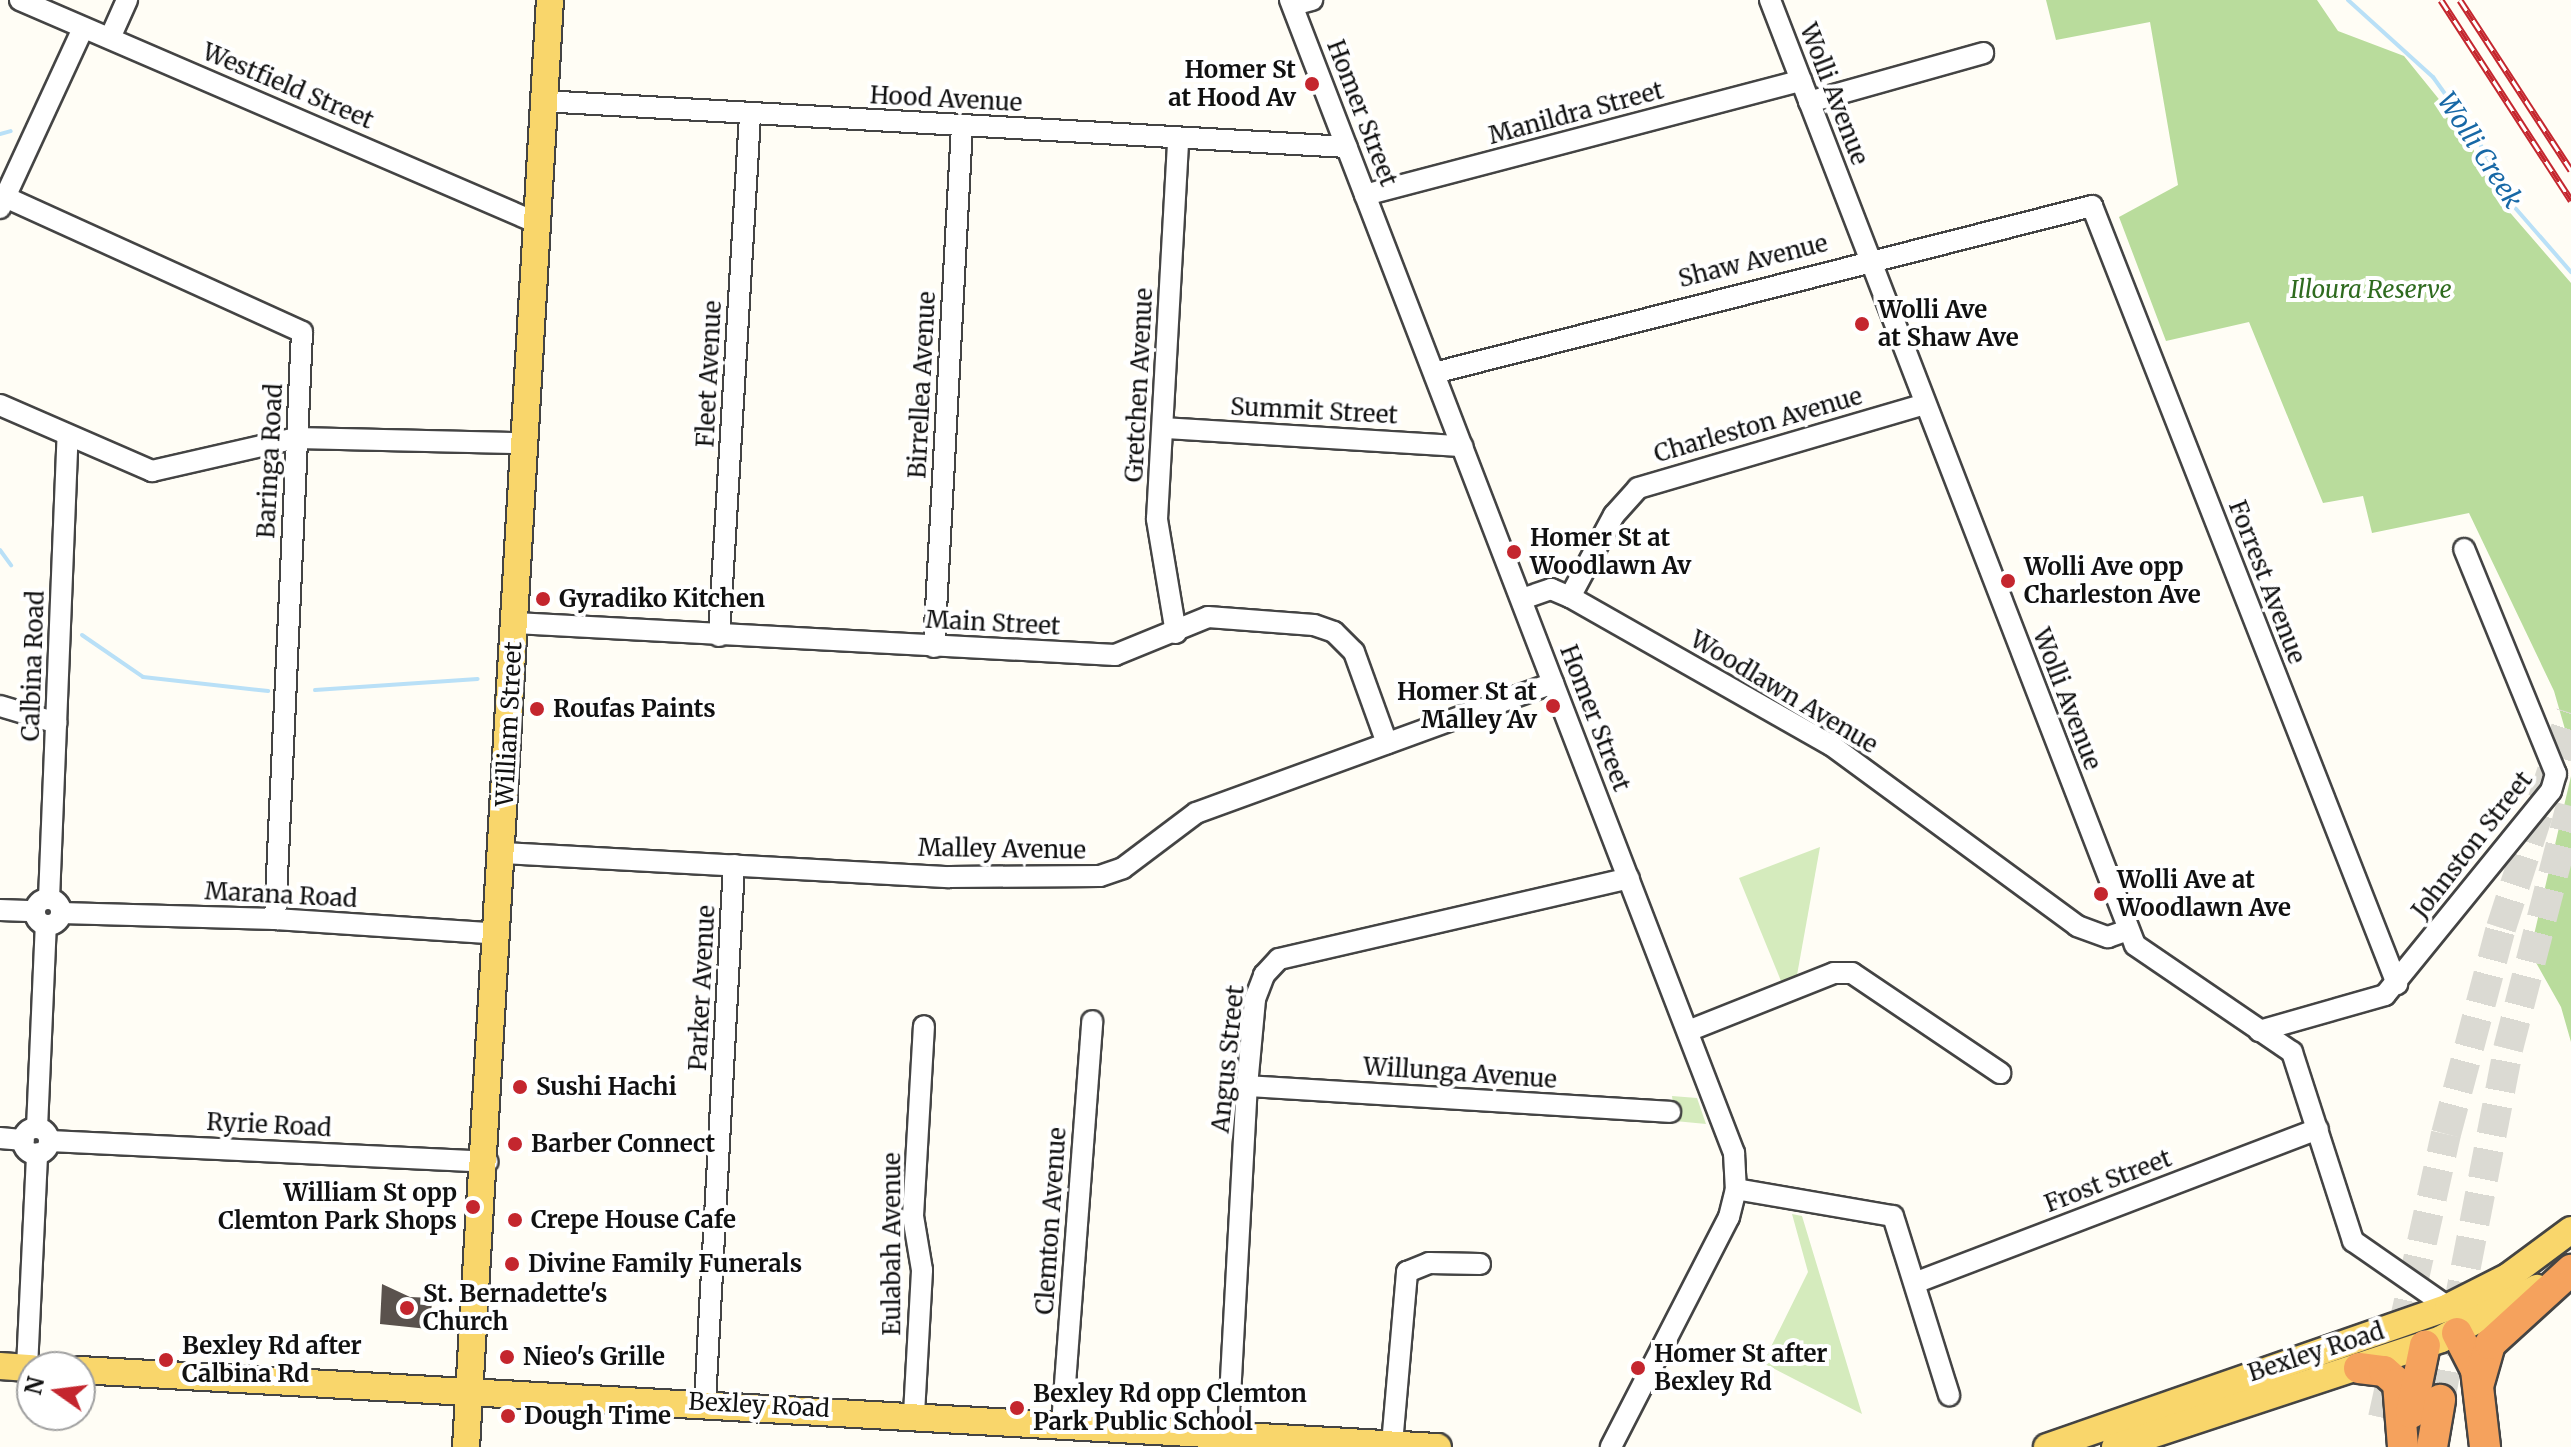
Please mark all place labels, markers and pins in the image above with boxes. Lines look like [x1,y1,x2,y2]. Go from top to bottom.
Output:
place label: Homer St at Hood Av [1168,56,1296,112]
marker: Homer St at Hood Av [1303,75,1321,93]
place label: Wolli Ave at Shaw Ave [1878,296,2019,352]
marker: Wolli Ave at Shaw Ave [1853,315,1871,333]
place label: Homer St at Woodlawn Av [1530,524,1691,580]
marker: Homer St at Woodlawn Av [1505,543,1523,561]
place label: Wolli Ave opp Charleston Ave [2024,553,2201,609]
marker: Wolli Ave opp Charleston Ave [1999,572,2017,590]
place label: Gyradiko Kitchen [559,585,765,613]
marker: Gyradiko Kitchen [534,590,552,608]
place label: Homer St at Malley Av [1397,678,1537,734]
place label: Roufas Paints [553,695,716,723]
marker: Homer St at Malley Av [1544,697,1562,715]
marker: Roufas Paints [528,700,546,718]
place label: Wolli Ave at Woodlawn Ave [2117,866,2291,922]
marker: Wolli Ave at Woodlawn Ave [2092,885,2110,903]
place label: Sushi Hachi [536,1073,677,1101]
marker: Sushi Hachi [511,1078,529,1096]
place label: Barber Connect [531,1130,715,1158]
marker: Barber Connect [506,1135,524,1153]
place label: William St opp Clemton Park Shops [218,1179,457,1235]
marker: William St opp Clemton Park Shops [464,1198,482,1216]
place label: Crepe House Cafe [531,1206,736,1234]
marker: Crepe House Cafe [506,1211,524,1229]
place label: Divine Family Funerals [528,1250,802,1278]
marker: Divine Family Funerals [503,1255,521,1273]
place label: St. Bernadette's Church [423,1280,607,1336]
marker: St. Bernadette's Church [398,1299,416,1317]
place label: Bexley Rd after Calbina Rd [182,1332,362,1388]
place label: Homer St after Bexley Rd [1654,1340,1827,1396]
place label: Nieo's Grille [523,1343,665,1371]
marker: Nieo's Grille [498,1348,516,1366]
marker: Bexley Rd after Calbina Rd [157,1351,175,1369]
marker: Homer St after Bexley Rd [1629,1359,1647,1377]
place label: Bexley Rd opp Clemton Park Public School [1033,1380,1307,1436]
marker: Bexley Rd opp Clemton Park Public School [1008,1399,1026,1417]
place label: Dough Time [524,1402,671,1430]
marker: Dough Time [499,1407,517,1425]

